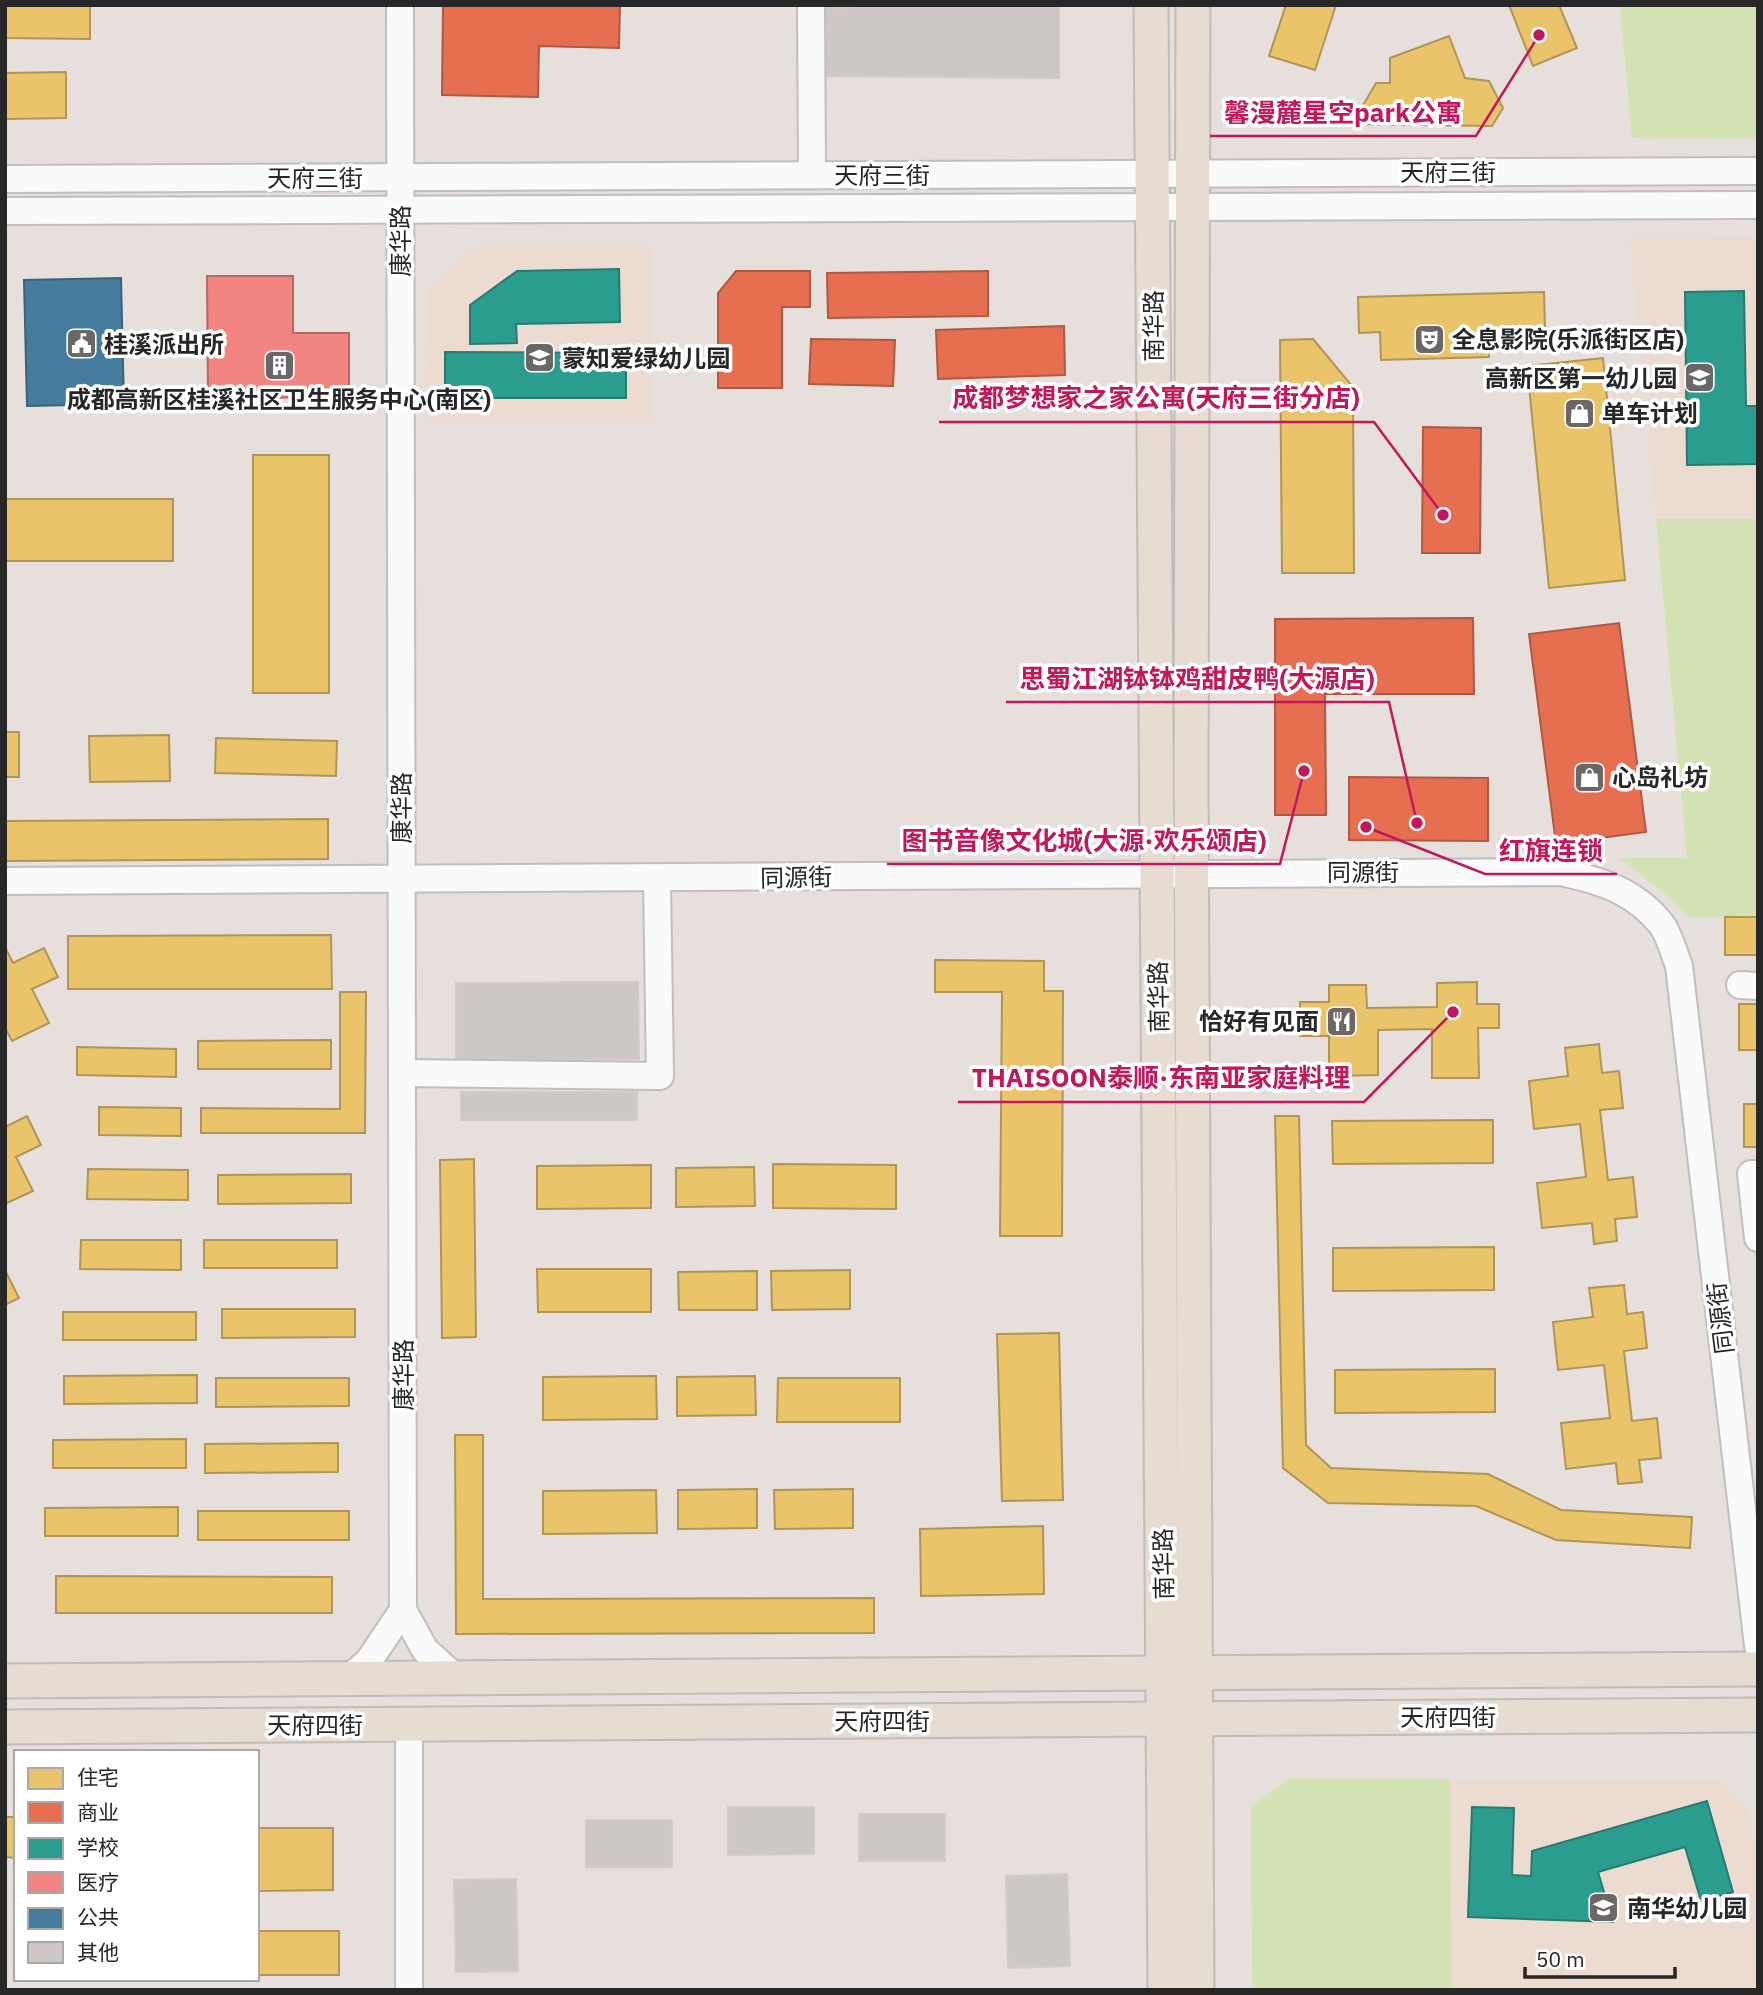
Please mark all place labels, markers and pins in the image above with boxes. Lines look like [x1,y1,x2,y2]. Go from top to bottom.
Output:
callout: 馨漫麓星空park公寓 [1210,89,1476,136]
theatre icon: 全息影院(乐派街区店) [1412,322,1446,356]
place label: 全息影院(乐派街区店) [1452,323,1684,355]
public building icon: 桂溪派出所 [64,327,98,361]
place label: 桂溪派出所 [104,328,224,360]
school or university icon: 蒙知爱绿幼儿园 [522,341,556,375]
place label: 蒙知爱绿幼儿园 [562,342,730,374]
building icon: 成都高新区桂溪社区卫生服务中心(南区) [262,348,296,382]
school or university icon: 高新区第一幼儿园 [1683,361,1717,395]
place label: 高新区第一幼儿园 [1485,362,1677,394]
callout: 成都梦想家之家公寓(天府三街分店) [939,375,1374,422]
place label: 成都高新区桂溪社区卫生服务中心(南区) [67,383,491,415]
shop icon: 单车计划 [1562,396,1596,430]
place label: 单车计划 [1602,397,1698,429]
callout: 思蜀江湖钵钵鸡甜皮鸭(大源店) [1006,655,1389,702]
shop icon: 心岛礼坊 [1572,760,1606,794]
place label: 心岛礼坊 [1612,761,1708,793]
callout: 图书音像文化城(大源·欢乐颂店) [887,817,1280,864]
callout: 红旗连锁 [1485,827,1617,874]
restaurant icon: 恰好有见面 [1325,1004,1359,1038]
place label: 恰好有见面 [1199,1005,1319,1037]
callout: THAISOON泰顺·东南亚家庭料理 [958,1055,1364,1102]
school or university icon: 南华幼儿园 [1587,1891,1621,1925]
place label: 南华幼儿园 [1627,1892,1747,1924]

